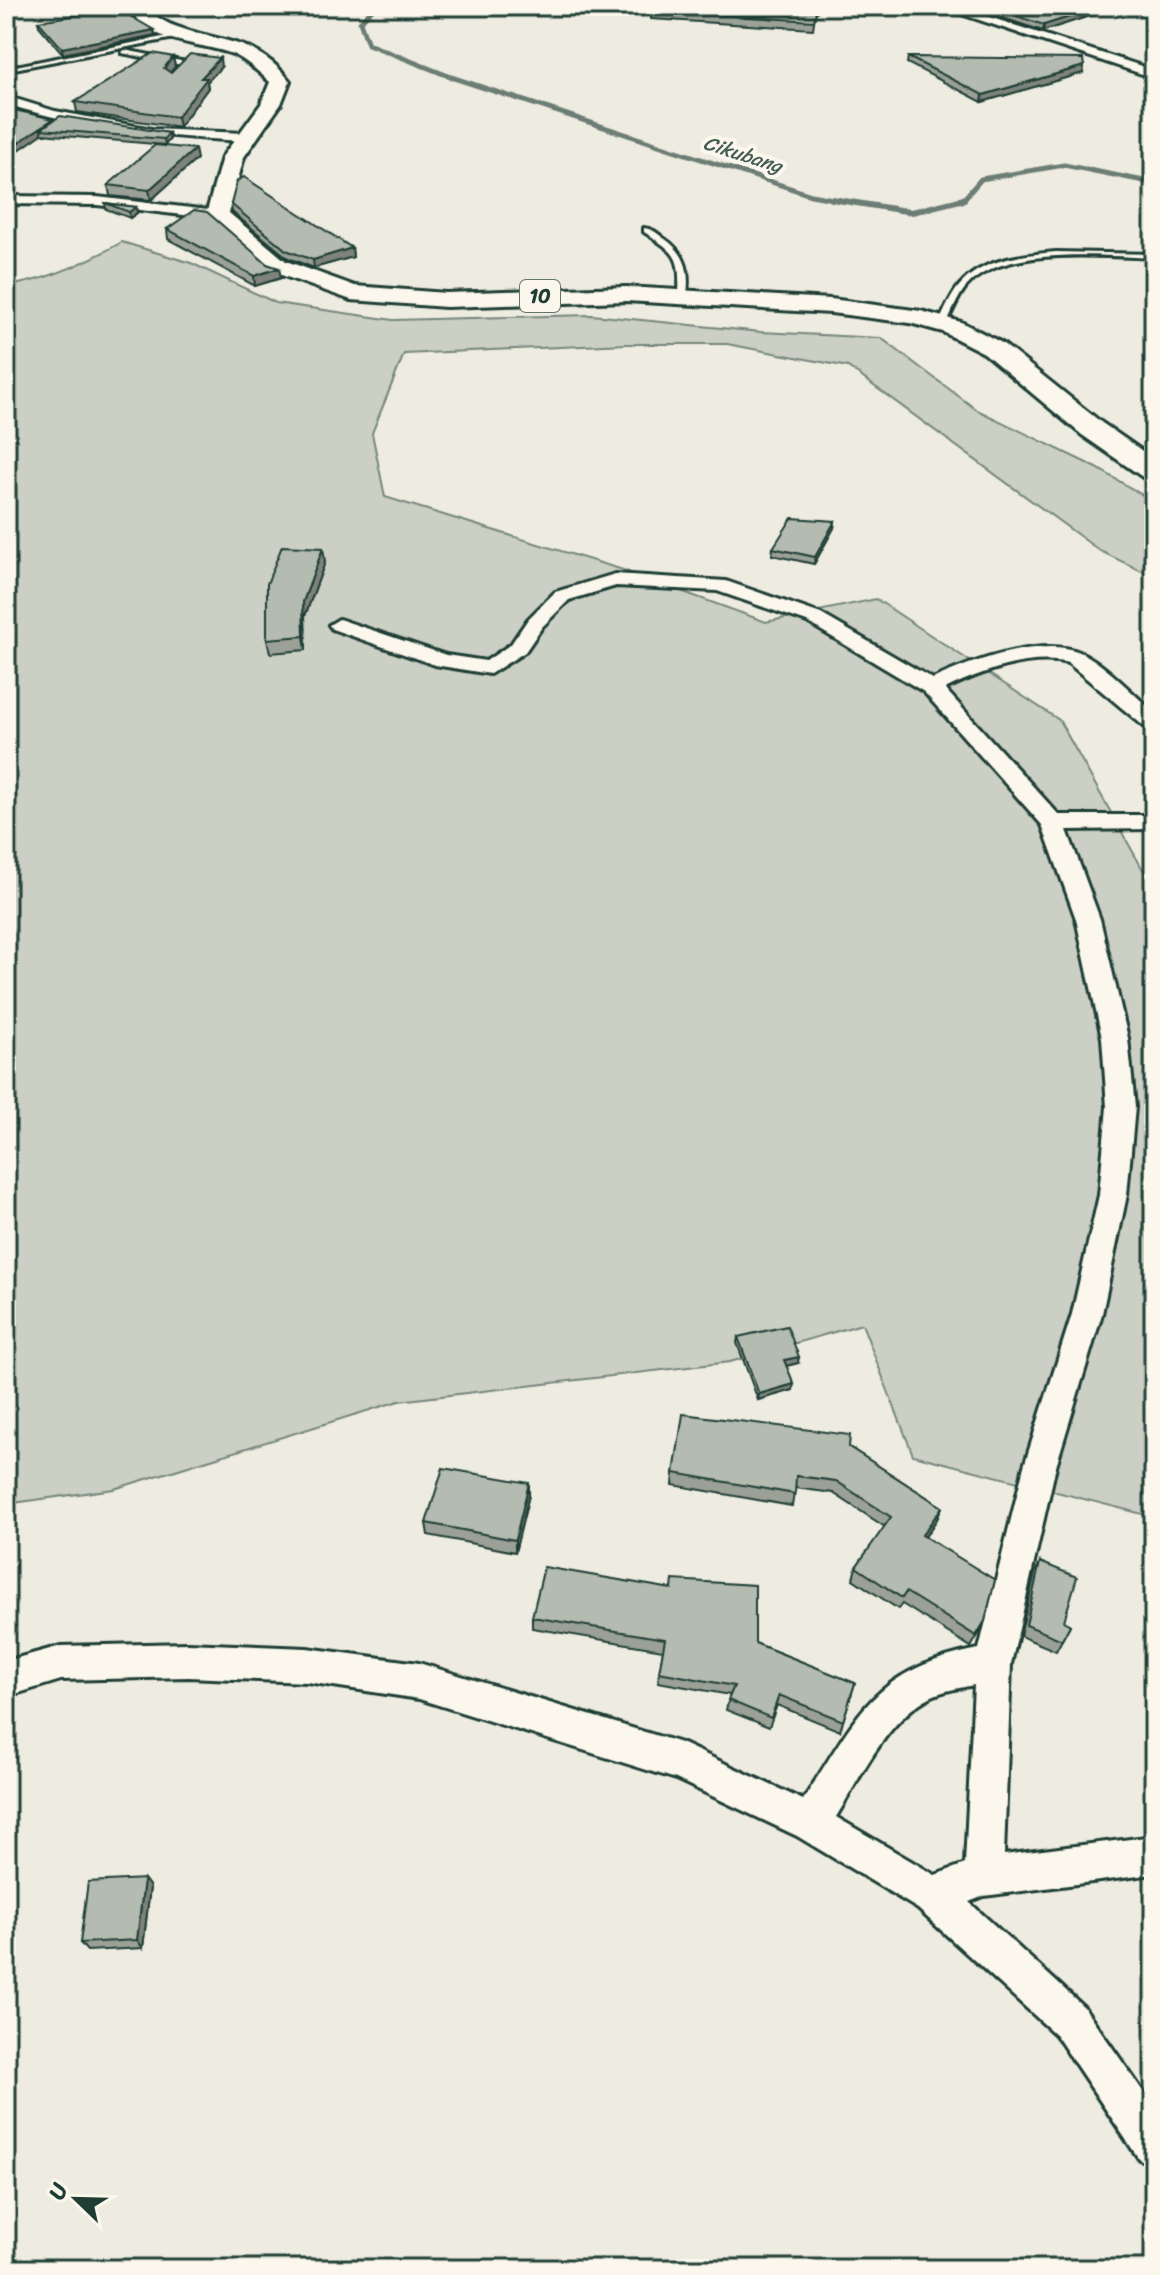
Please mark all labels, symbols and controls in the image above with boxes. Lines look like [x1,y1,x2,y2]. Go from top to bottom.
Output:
water label: Cikubang [699,125,789,184]
road number: 10 [520,280,560,312]
north arrow [36,2159,116,2239]
text: U [37,2176,79,2206]

